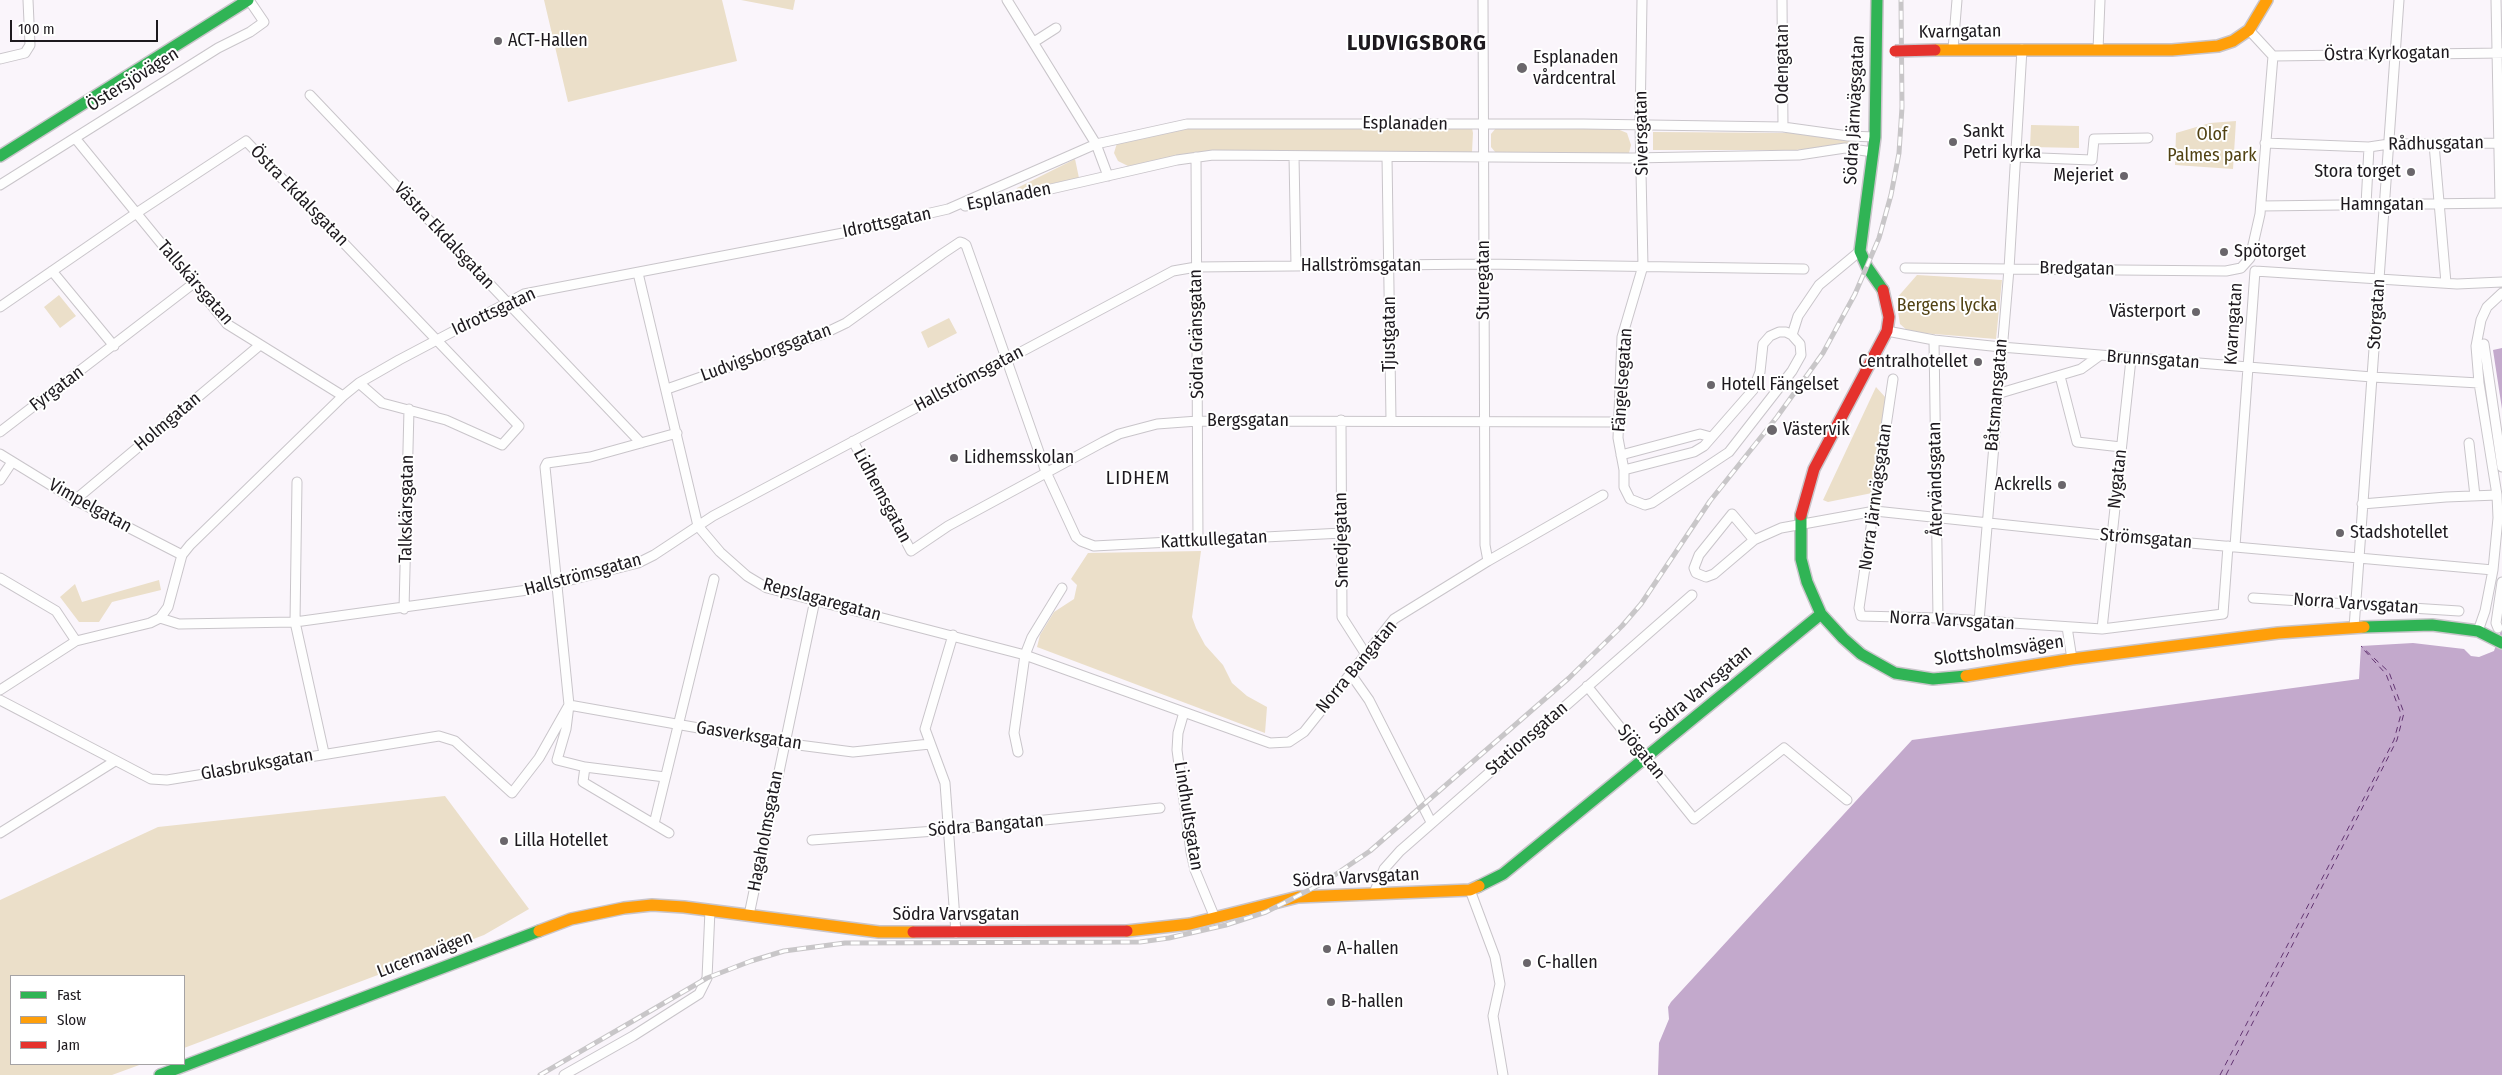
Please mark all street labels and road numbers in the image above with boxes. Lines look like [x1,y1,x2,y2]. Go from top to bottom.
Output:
street label: Kvarngatan [1918,20,2002,44]
street label: Odengatan [1772,24,1794,104]
street label: Södra Järnvägsgatan [1840,35,1870,185]
street label: Östra Kyrkogatan [2324,42,2450,66]
street label: Östersjövägen [83,43,183,117]
street label: Siversgatan [1630,90,1654,176]
street label: Esplanaden [1362,112,1448,136]
street label: Rådhusgatan [2388,132,2484,156]
street label: Östra Ekdalsgatan [245,141,353,251]
street label: Västra Ekdalsgatan [389,178,499,294]
street label: Esplanaden [965,178,1053,216]
street label: Hamngatan [2340,194,2424,216]
street label: Idrottsgatan [841,203,933,243]
street label: Tallskärsgatan [152,236,238,330]
street label: Sturegatan [1473,240,1495,320]
street label: Hallströmsgatan [1301,255,1421,277]
street label: Bredgatan [2039,258,2115,280]
street label: Södra Gränsgatan [1185,269,1209,399]
street label: Storgatan [2364,278,2390,350]
street label: Kvarngatan [2220,282,2248,366]
street label: Idrottsgatan [449,283,539,341]
street label: Tjustgatan [1379,296,1401,372]
street label: Ludvigsborgsgatan [698,319,834,387]
street label: Fängelsegatan [1609,327,1637,433]
street label: Båtsmansgatan [1981,338,2013,452]
street label: Hallströmsgatan [911,341,1027,417]
street label: Brunnsgatan [2106,346,2200,374]
street label: Fyrgatan [26,362,88,416]
street label: Holmgatan [130,388,206,456]
street label: Bergsgatan [1207,410,1289,432]
street label: Återvändsgatan [1924,421,1948,537]
street label: Norra Järnvägsgatan [1855,422,1897,572]
street label: Lidhemsgatan [848,445,916,547]
street label: Nygatan [2104,448,2132,510]
street label: Talkskärsgatan [395,455,419,563]
street label: Vimpelgatan [45,474,135,538]
street label: Smedjegatan [1330,492,1354,588]
street label: Strömsgatan [2099,524,2193,554]
street label: Kattkullegatan [1160,526,1268,554]
street label: Hallströmsgatan [522,549,644,601]
street label: Repslagaregatan [760,574,884,626]
street label: Norra Varvsgatan [2293,589,2419,619]
street label: Norra Varvsgatan [1889,607,2015,635]
street label: Norra Bangatan [1312,616,1402,718]
street label: Slottsholmsvägen [1933,631,2065,671]
street label: Södra Varvsgatan [1645,641,1757,739]
street label: Stationsgatan [1482,698,1572,780]
street label: Gasverksgatan [695,717,803,755]
street label: Sjögatan [1612,720,1670,784]
street label: Glasbruksgatan [199,744,315,786]
street label: Lindhultsgatan [1169,760,1207,872]
street label: Hagaholmsgatan [744,769,788,893]
street label: Södra Bangatan [927,810,1045,842]
street label: Södra Varvsgatan [1292,864,1420,892]
street label: Södra Varvsgatan [893,904,1019,926]
street label: Lucernavägen [374,927,476,983]

